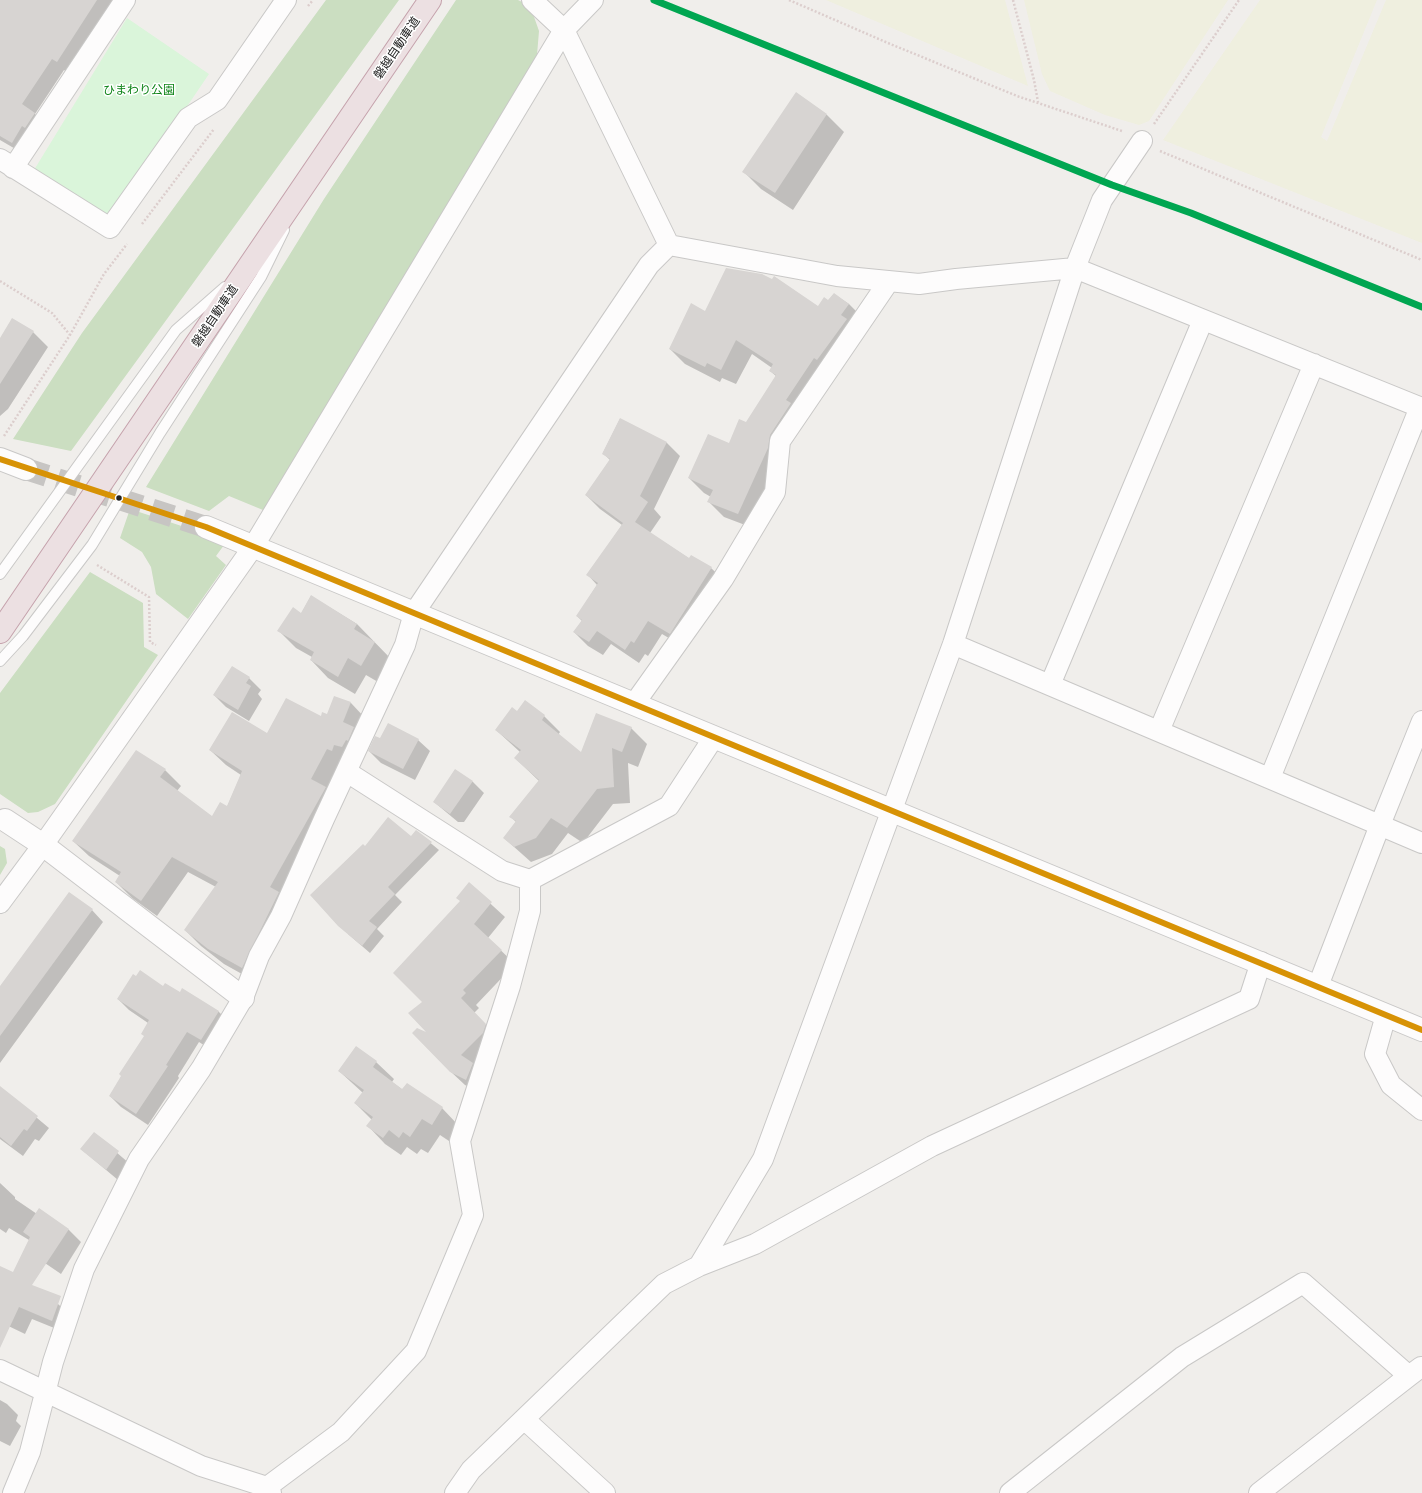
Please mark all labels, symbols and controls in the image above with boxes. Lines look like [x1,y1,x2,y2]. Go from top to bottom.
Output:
street label: 磐越自動車道 [371,14,423,82]
park label: ひまわり公園 [103,83,175,97]
street label: 磐越自動車道 [189,282,241,350]
unlabelled marker [114,493,124,503]

